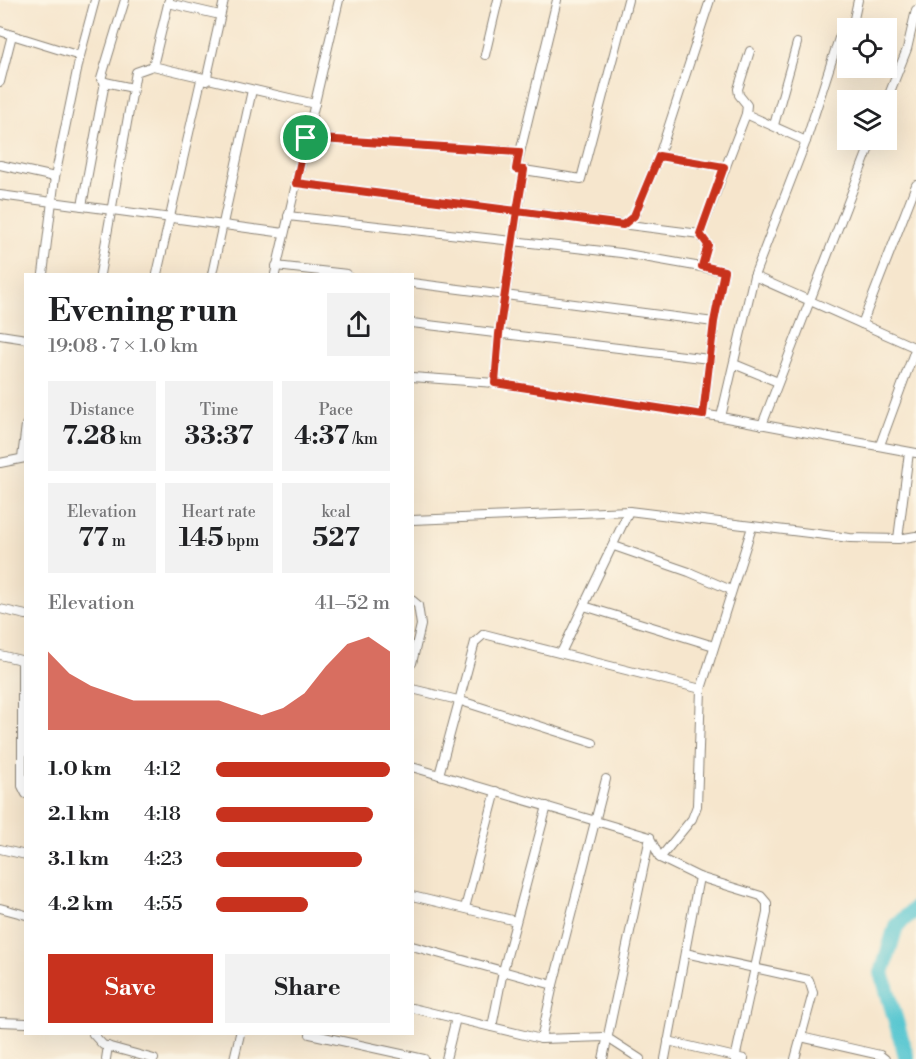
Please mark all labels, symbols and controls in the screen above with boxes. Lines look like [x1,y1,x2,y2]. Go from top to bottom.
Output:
map controls [837,18,897,150]
button: locate [837,18,897,78]
button: layers [837,90,897,150]
pin [280,112,331,163]
icon: arrive [289,121,322,154]
text: Evening run [48,291,237,332]
button: share [327,293,390,356]
text: 19:08 · 7 × 1.0 km [48,334,198,359]
text: Distance [70,400,134,420]
text: Time [200,400,238,420]
text: Pace [319,400,353,420]
text: 7.28 [62,420,116,452]
text: 33:37 [185,420,253,452]
text: 4:37 [294,420,349,452]
text: km [116,429,142,449]
text: /km [349,429,378,449]
text: Elevation [67,502,137,522]
text: Heart rate [182,502,256,522]
text: kcal [321,502,351,522]
text: 77 [78,522,109,554]
text: 145 [179,522,224,554]
text: 527 [312,522,360,554]
text: m [109,531,126,551]
text: bpm [224,531,259,551]
text: Elevation [48,591,135,616]
text: 41–52 m [315,591,390,616]
text: 1.0 km [48,757,112,782]
text: 4:12 [144,757,181,782]
text: 2.1 km [48,802,110,827]
text: 4:18 [144,802,181,827]
text: 3.1 km [48,847,109,872]
text: 4:23 [144,847,183,872]
text: 4.2 km [48,892,113,917]
text: 4:55 [144,892,182,917]
button: Save [48,954,213,1023]
button: Share [225,954,390,1023]

